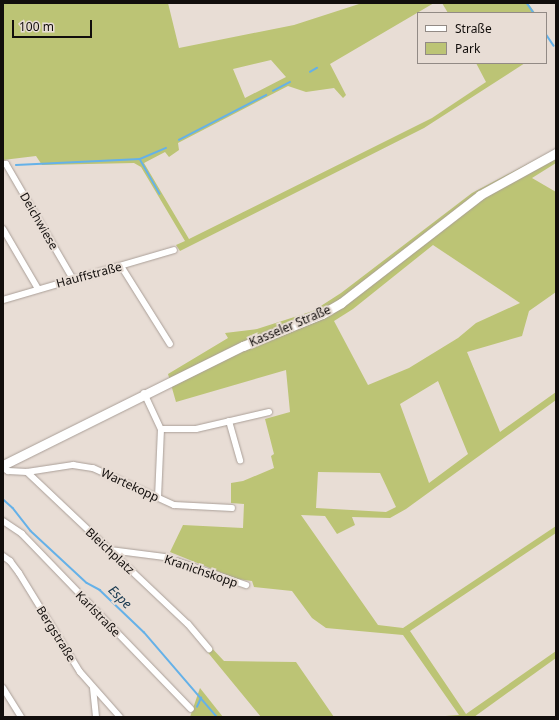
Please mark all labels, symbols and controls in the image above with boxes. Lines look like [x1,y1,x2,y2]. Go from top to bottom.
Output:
scale bar [14,12,94,38]
legend [417,12,547,64]
text: 100 m [19,18,54,35]
text: Straße [455,20,492,37]
text: Park [455,40,480,57]
street label: Deichwiese [17,190,61,252]
street label: Hauffstraße [55,259,123,291]
street label: Kasseler Straße [247,302,333,350]
street label: Wartekopp [99,465,161,505]
street label: Bleichplatz [83,525,137,577]
street label: Kranichskopp [162,552,240,590]
water label: Espe [105,582,135,612]
street label: Karlstraße [73,588,123,640]
street label: Bergstraße [33,604,79,664]

